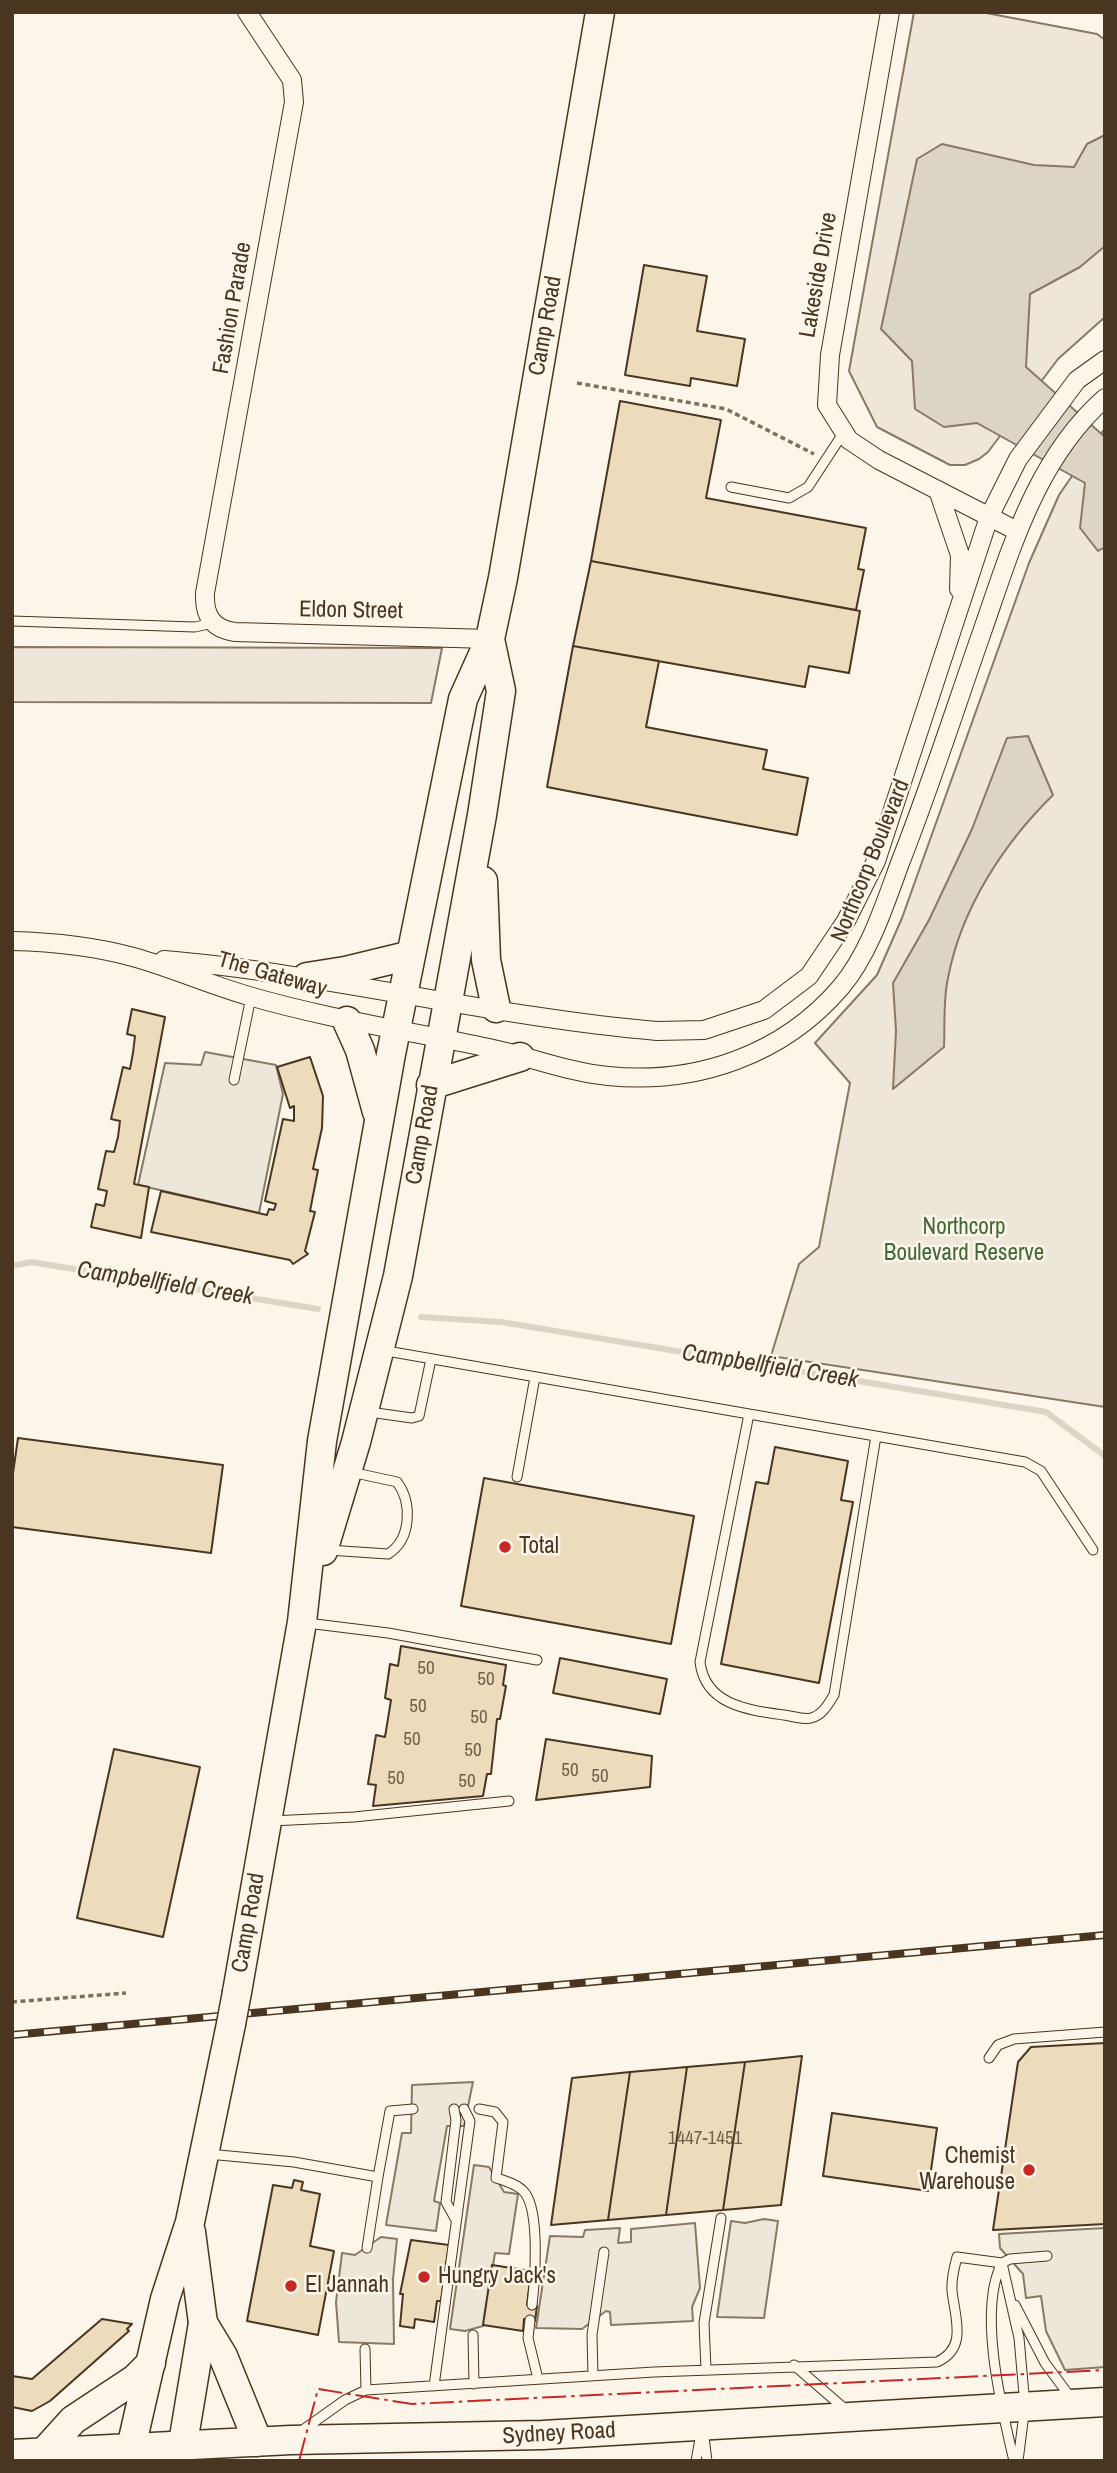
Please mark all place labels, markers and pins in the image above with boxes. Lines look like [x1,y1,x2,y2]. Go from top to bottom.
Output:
place label: Total [519,1533,559,1561]
marker: Total [497,1539,513,1555]
place label: Chemist Warehouse [919,2143,1015,2197]
marker: Chemist Warehouse [1021,2162,1037,2178]
place label: Hungry Jack's [438,2263,556,2291]
marker: Hungry Jack's [416,2269,432,2285]
place label: El Jannah [305,2272,389,2300]
marker: El Jannah [283,2278,299,2294]

